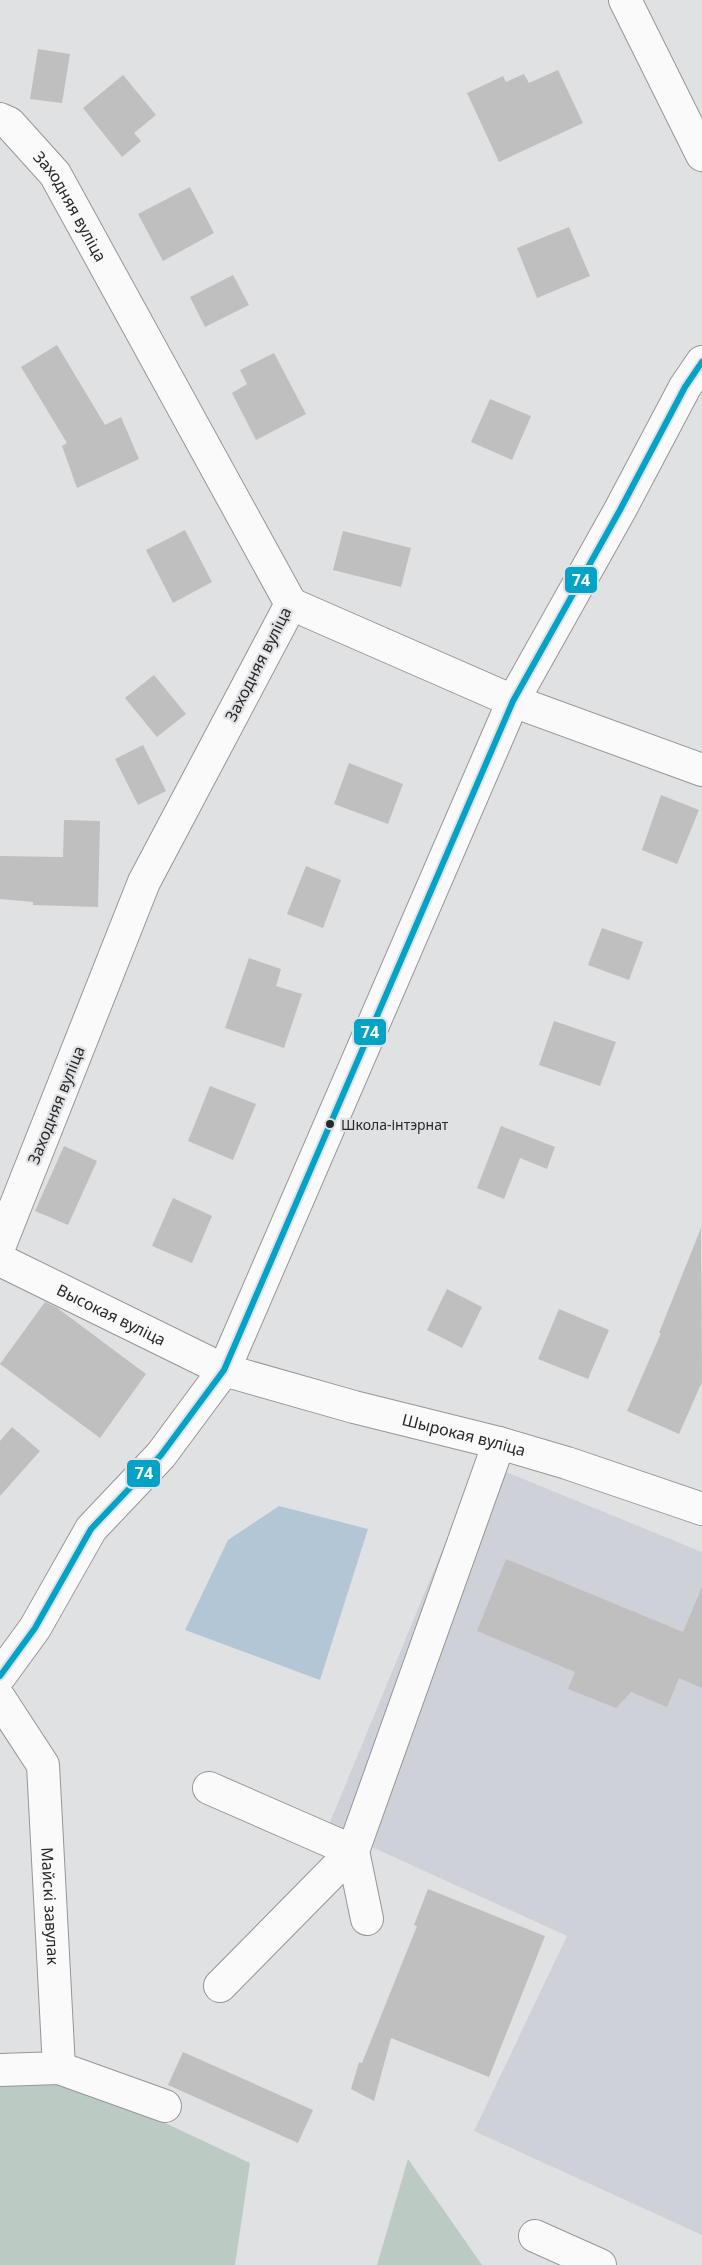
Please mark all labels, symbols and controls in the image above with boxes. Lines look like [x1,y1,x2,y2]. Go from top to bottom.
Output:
street label: Заходняя вуліца [28,146,112,265]
line badge: 74 [564,566,598,594]
text: 74 [572,569,590,591]
street label: Заходняя вуліца [220,603,296,725]
line badge: 74 [353,1018,387,1046]
text: 74 [361,1021,379,1043]
street label: Заходняя вуліца [22,1043,90,1167]
place label: Школа-інтэрнат [341,1115,449,1134]
marker: Школа-інтэрнат [324,1118,336,1130]
street label: Высокая вуліца [53,1279,169,1351]
street label: Шырокая вуліца [400,1408,528,1461]
line badge: 74 [126,1459,161,1488]
text: 74 [135,1462,153,1484]
street label: Майскі завулак [36,1847,65,1966]

